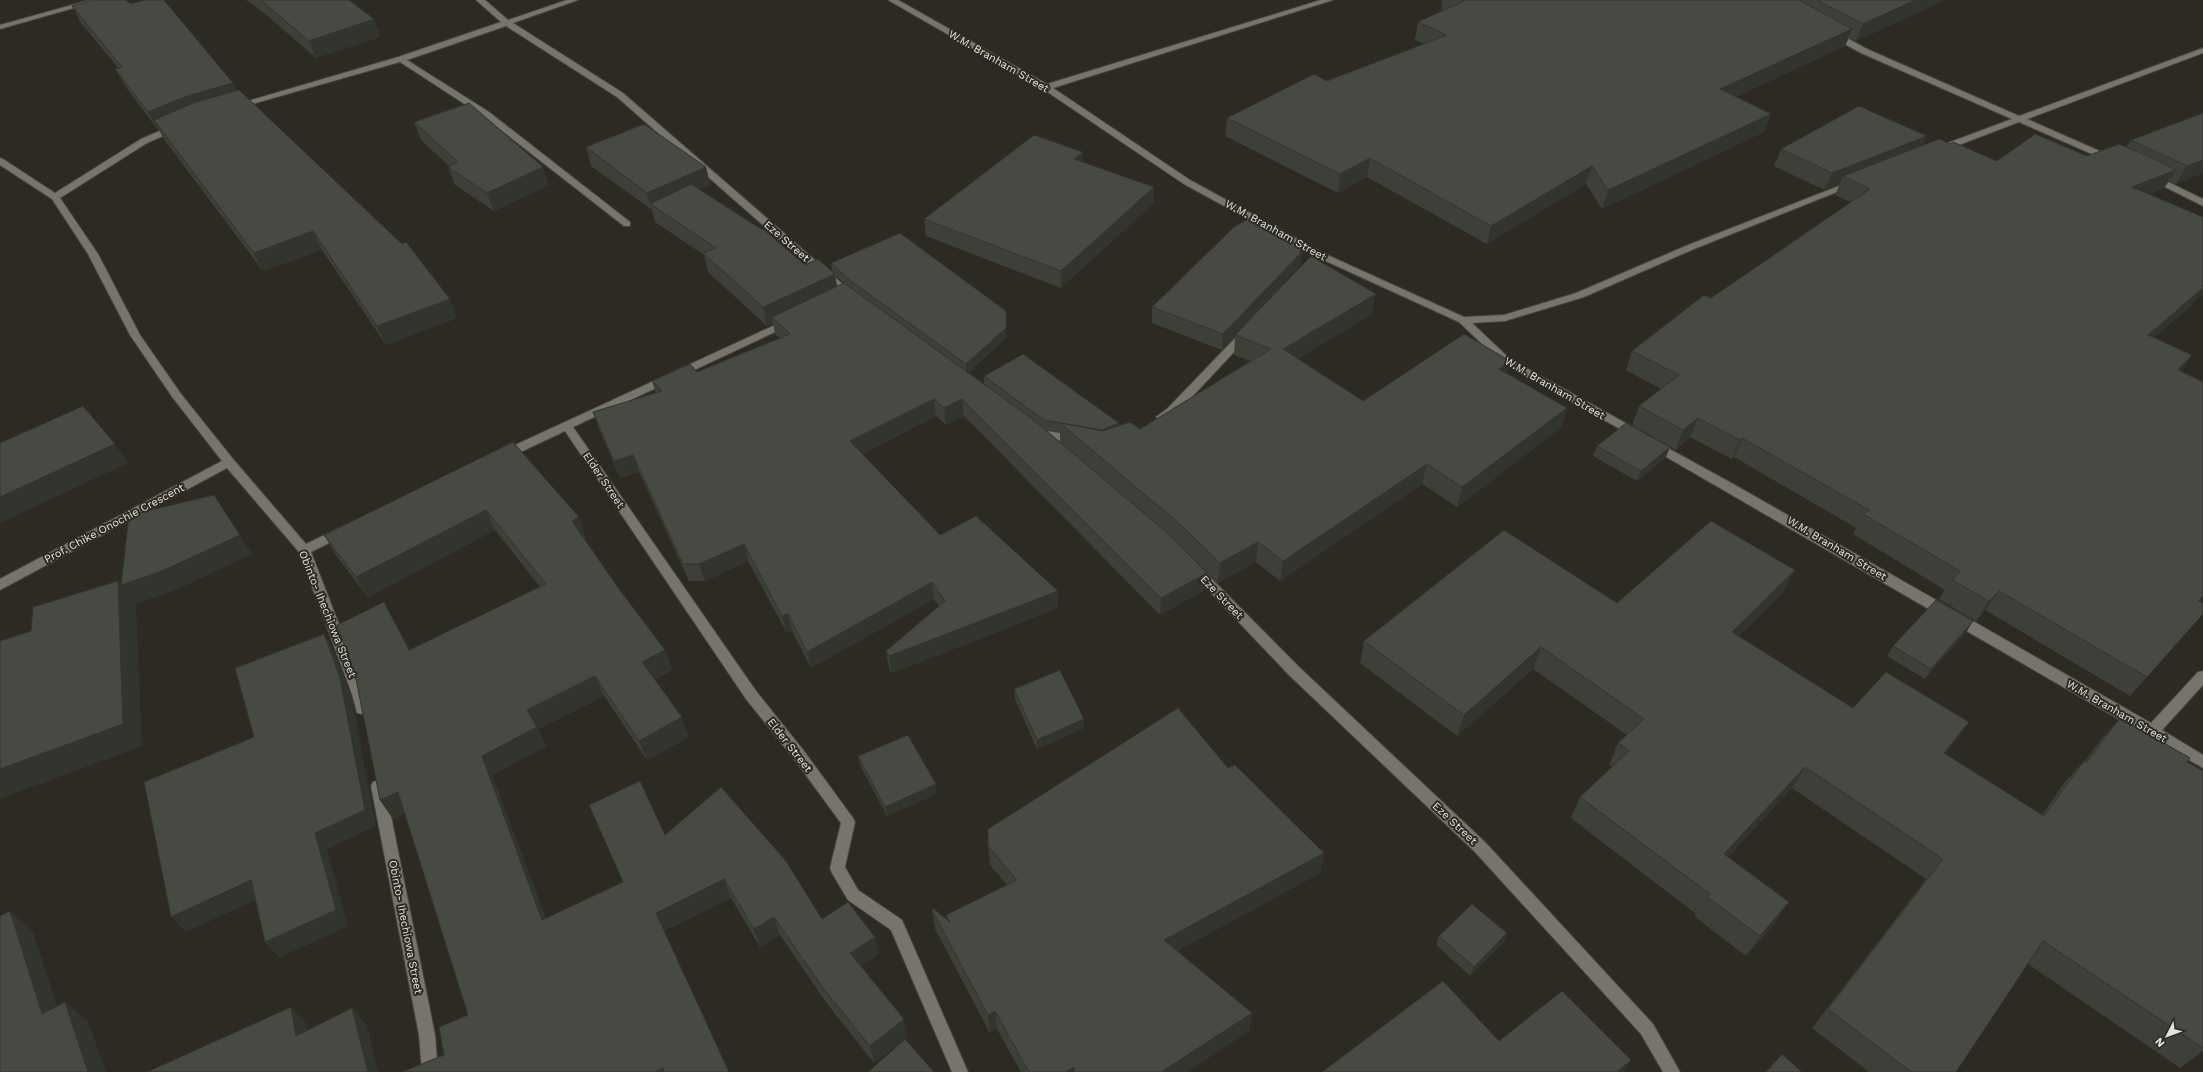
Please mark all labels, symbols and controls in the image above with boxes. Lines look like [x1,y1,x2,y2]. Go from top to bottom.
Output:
street label: W.M. Branham Street [946,27,1052,96]
street label: W.M. Branham Street [1223,197,1329,264]
street label: Eze Street [761,218,812,265]
street label: W.M. Branham Street [1502,354,1608,423]
street label: Elder Street [580,450,627,511]
street label: Prof. Chike Onochie Crescent [42,481,187,566]
street label: W.M. Branham Street [1785,514,1889,583]
street label: Obinto- Ihechiowa Street [296,549,359,680]
street label: Eze Street [1198,573,1246,622]
street label: W.M. Branham Street [2064,677,2170,746]
street label: Elder Street [765,716,815,775]
street label: Eze Street [1430,800,1480,847]
street label: Obinto- Ihechiowa Street [386,859,425,995]
north arrow [2147,1016,2187,1056]
text: N [2152,1035,2167,1050]

